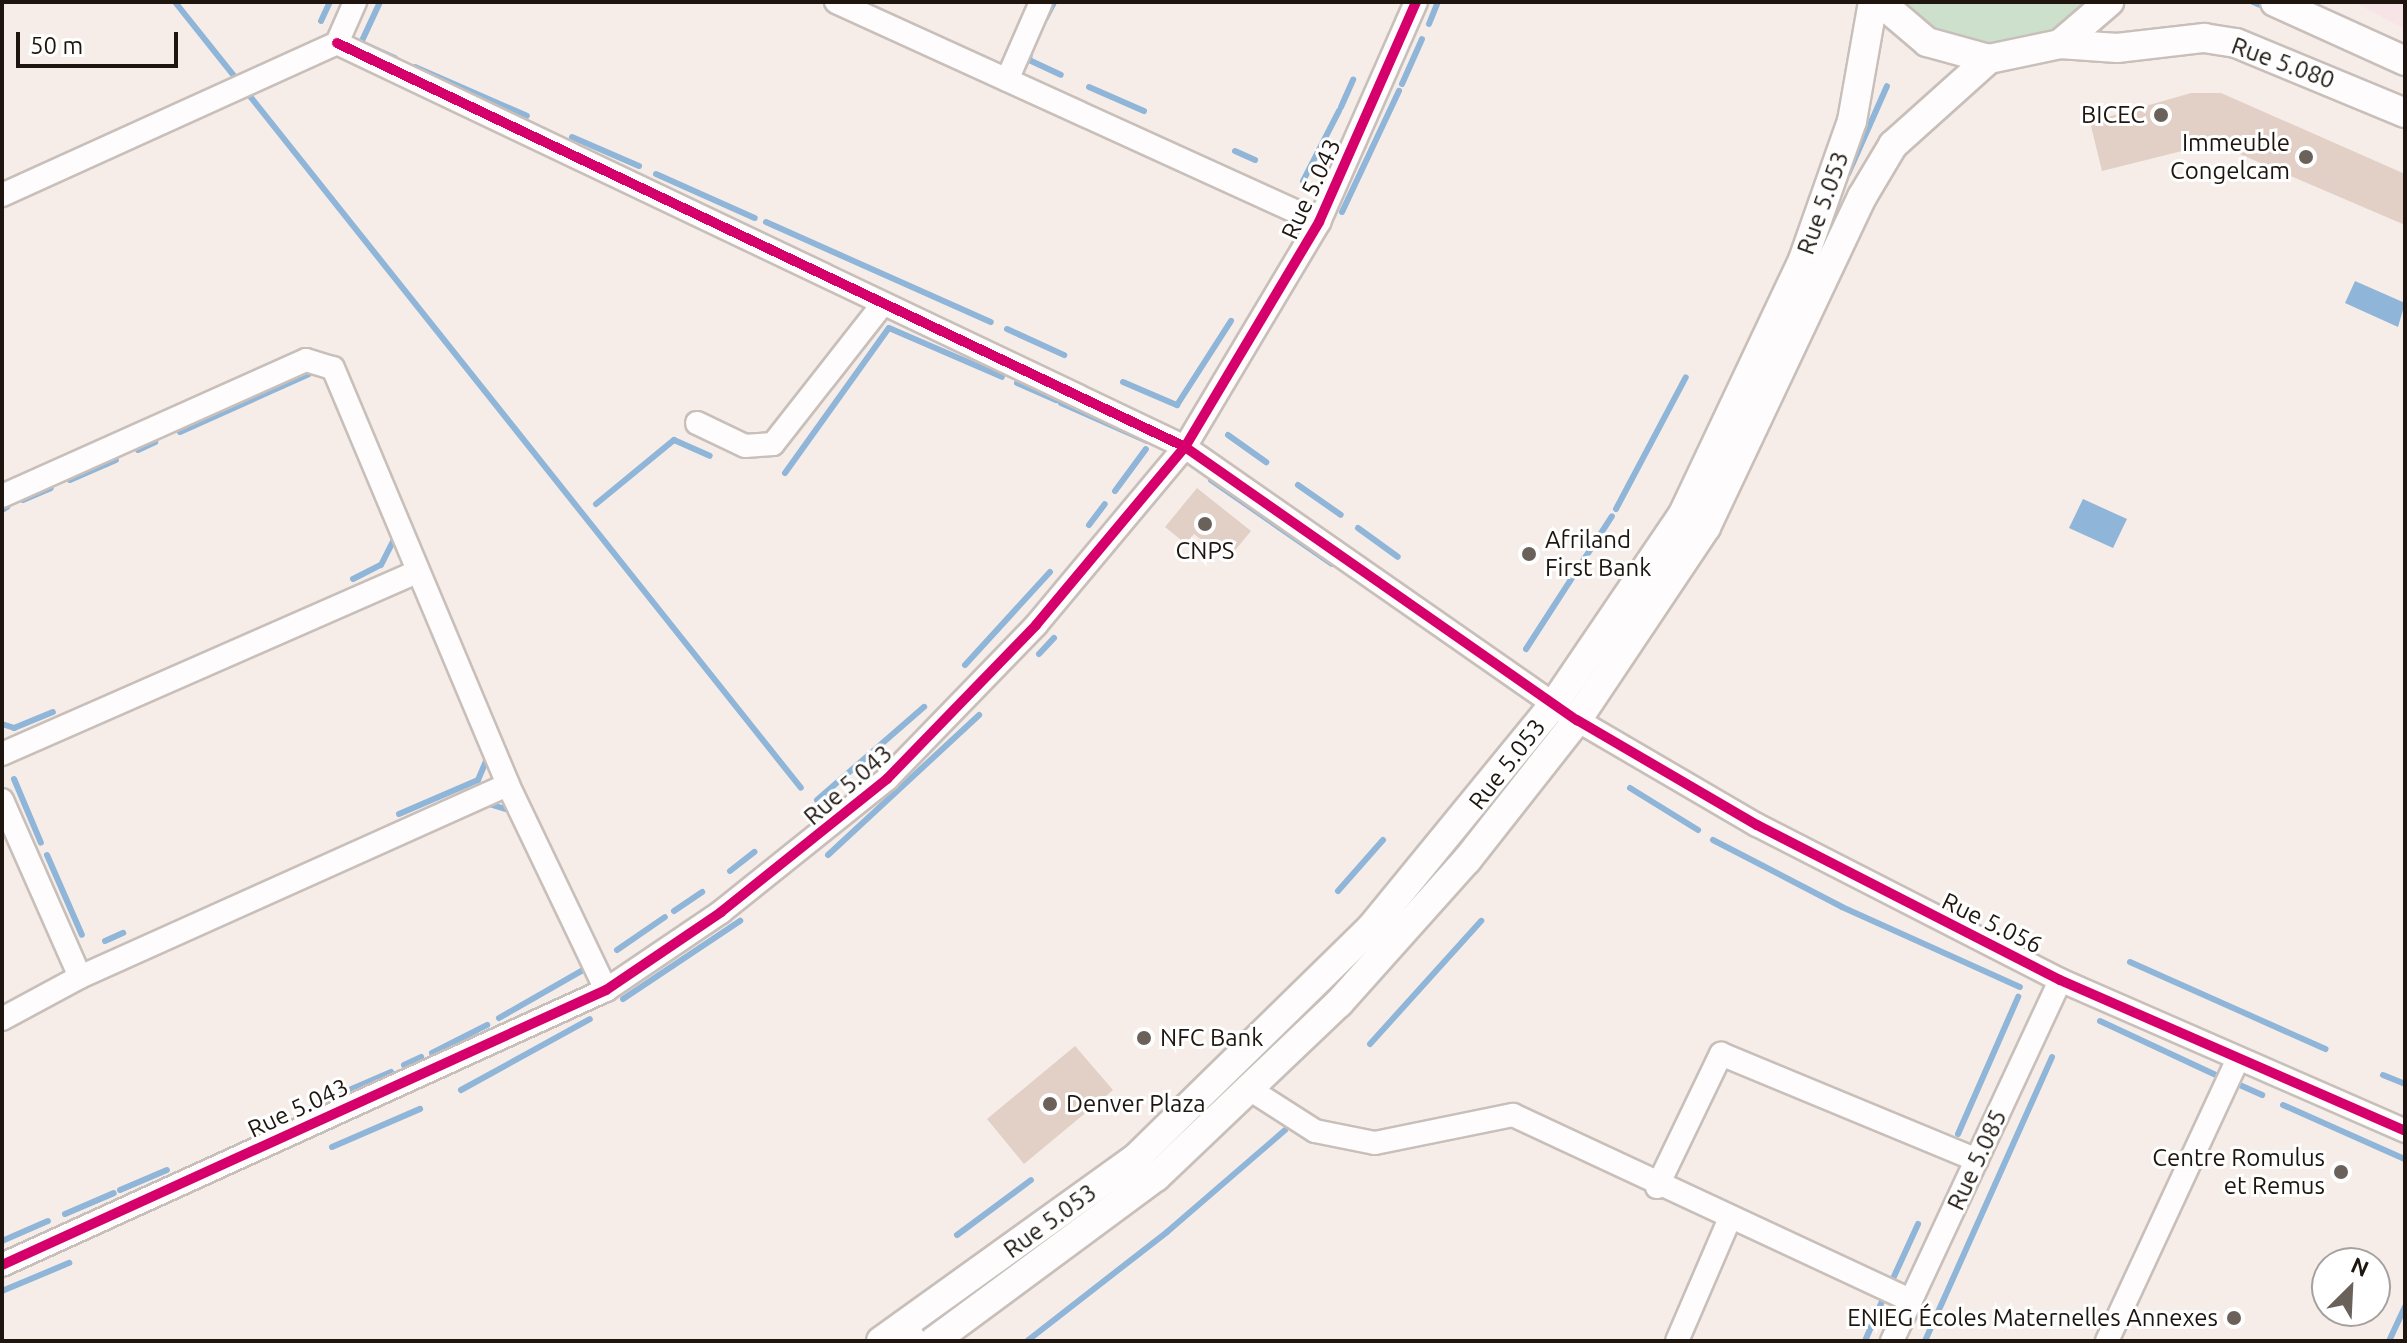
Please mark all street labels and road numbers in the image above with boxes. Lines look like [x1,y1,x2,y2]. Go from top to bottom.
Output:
street label: Rue 5.080 [2228,31,2338,95]
street label: Rue 5.043 [1275,134,1347,244]
street label: Rue 5.053 [1791,148,1855,258]
street label: Rue 5.053 [1463,713,1551,815]
street label: Rue 5.043 [798,739,898,831]
street label: Rue 5.056 [1937,887,2047,959]
street label: Rue 5.043 [243,1072,353,1144]
street label: Rue 5.085 [1941,1105,2013,1215]
street label: Rue 5.053 [998,1178,1102,1264]

